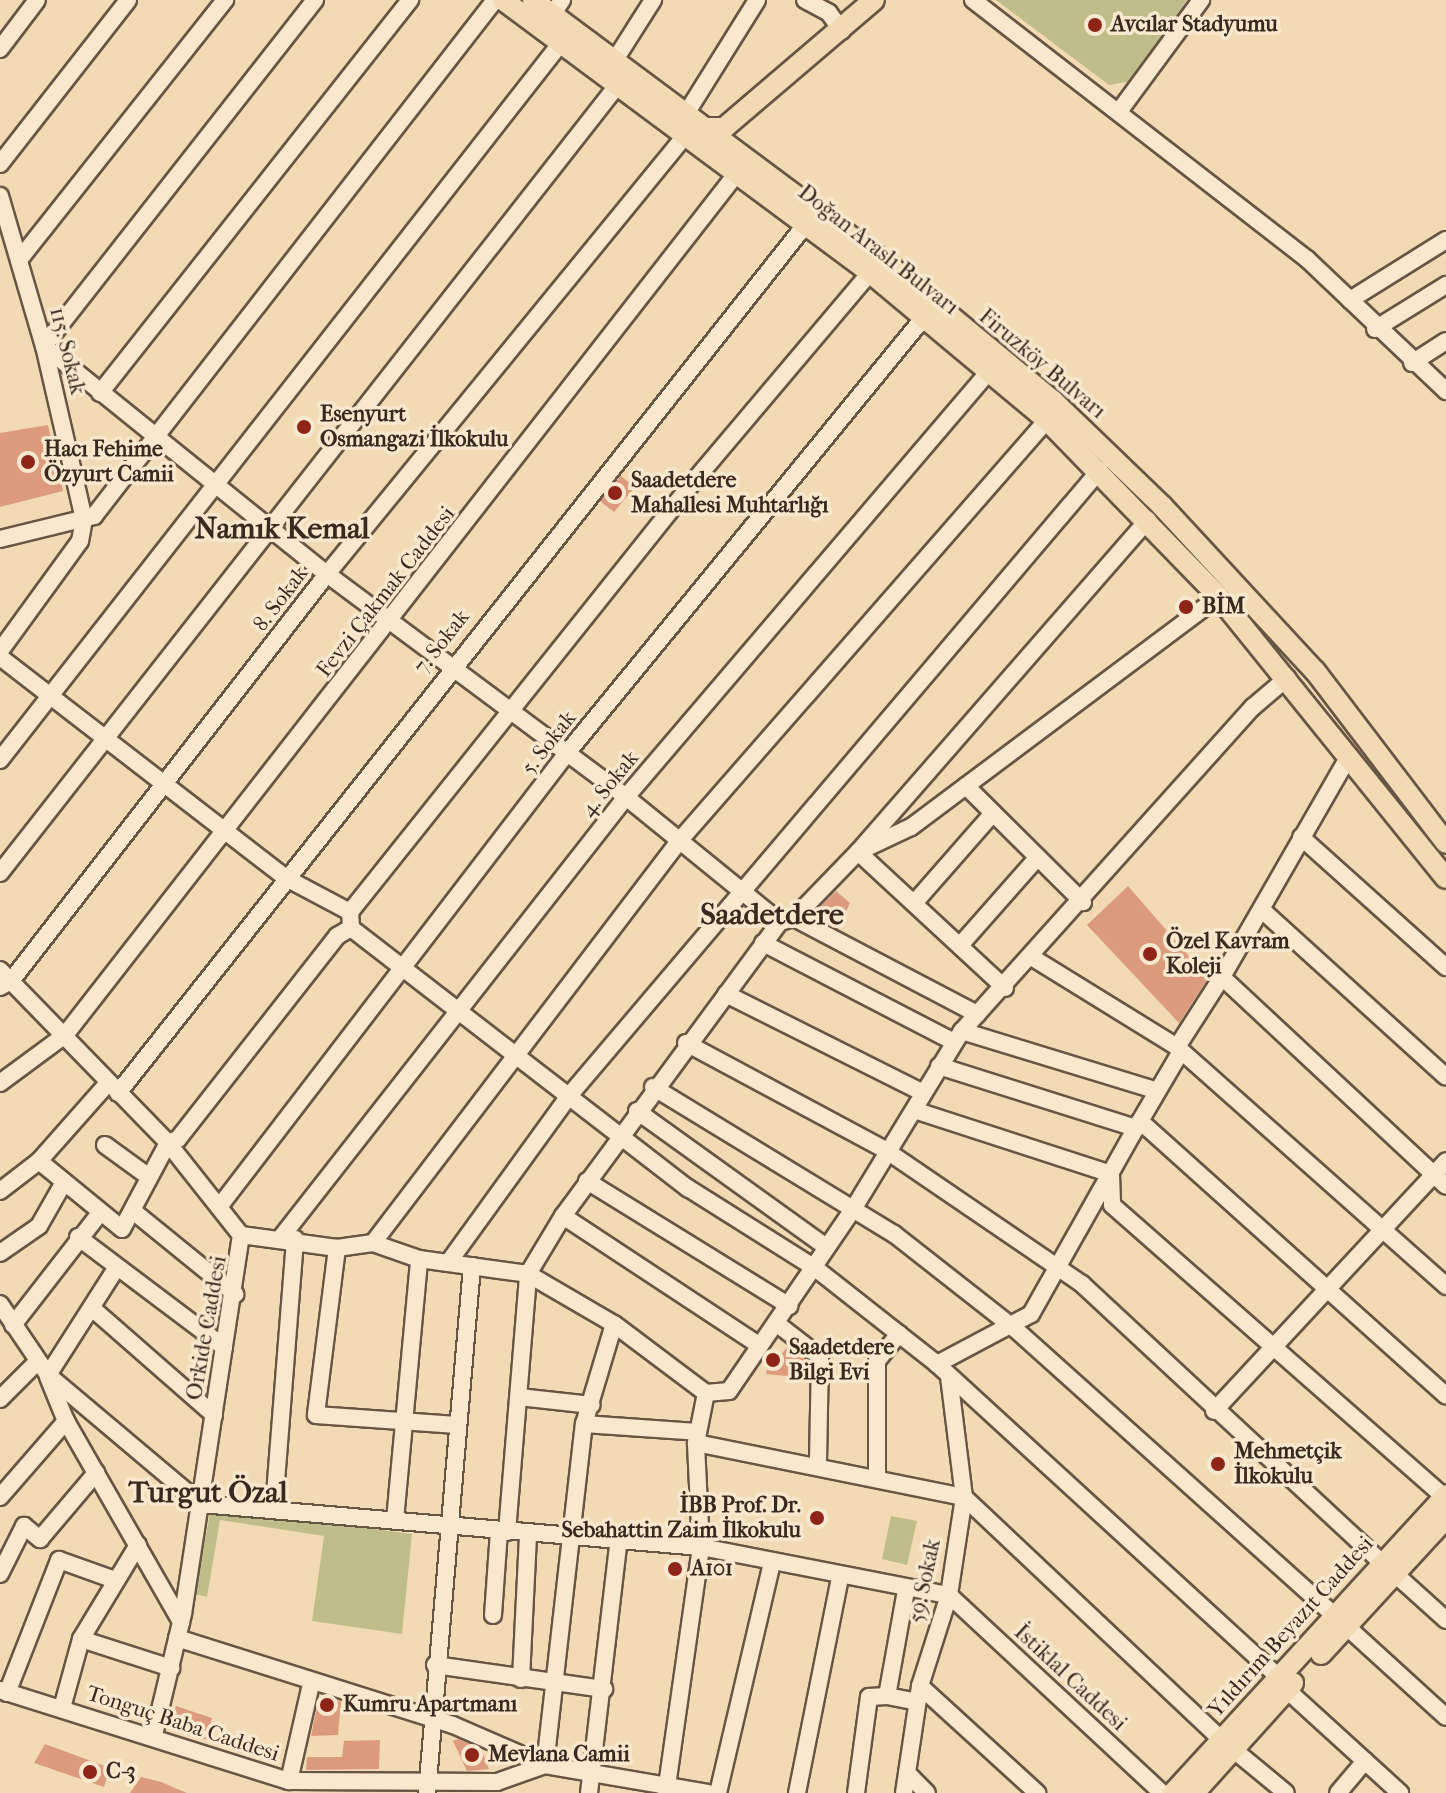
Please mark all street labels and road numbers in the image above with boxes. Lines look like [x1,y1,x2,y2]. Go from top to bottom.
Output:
street label: Doğan Araslı Bulvarı [793,179,963,321]
street label: Firuzköy Bulvarı [973,303,1111,425]
street label: 115. Sokak [43,305,91,397]
street label: Fevzi Çakmak Caddesi [311,501,461,683]
street label: 8. Sokak [248,561,314,637]
street label: 7. Sokak [409,605,475,679]
street label: 5. Sokak [516,706,582,780]
street label: 4. Sokak [575,746,645,822]
street label: Orkide Caddesi [181,1254,233,1402]
street label: Yıldırım Beyazıt Caddesi [1203,1531,1379,1723]
street label: 59. Sokak [903,1537,947,1625]
street label: İstiklal Caddesi [1008,1619,1132,1737]
street label: Tonguç Baba Caddesi [83,1680,283,1768]

